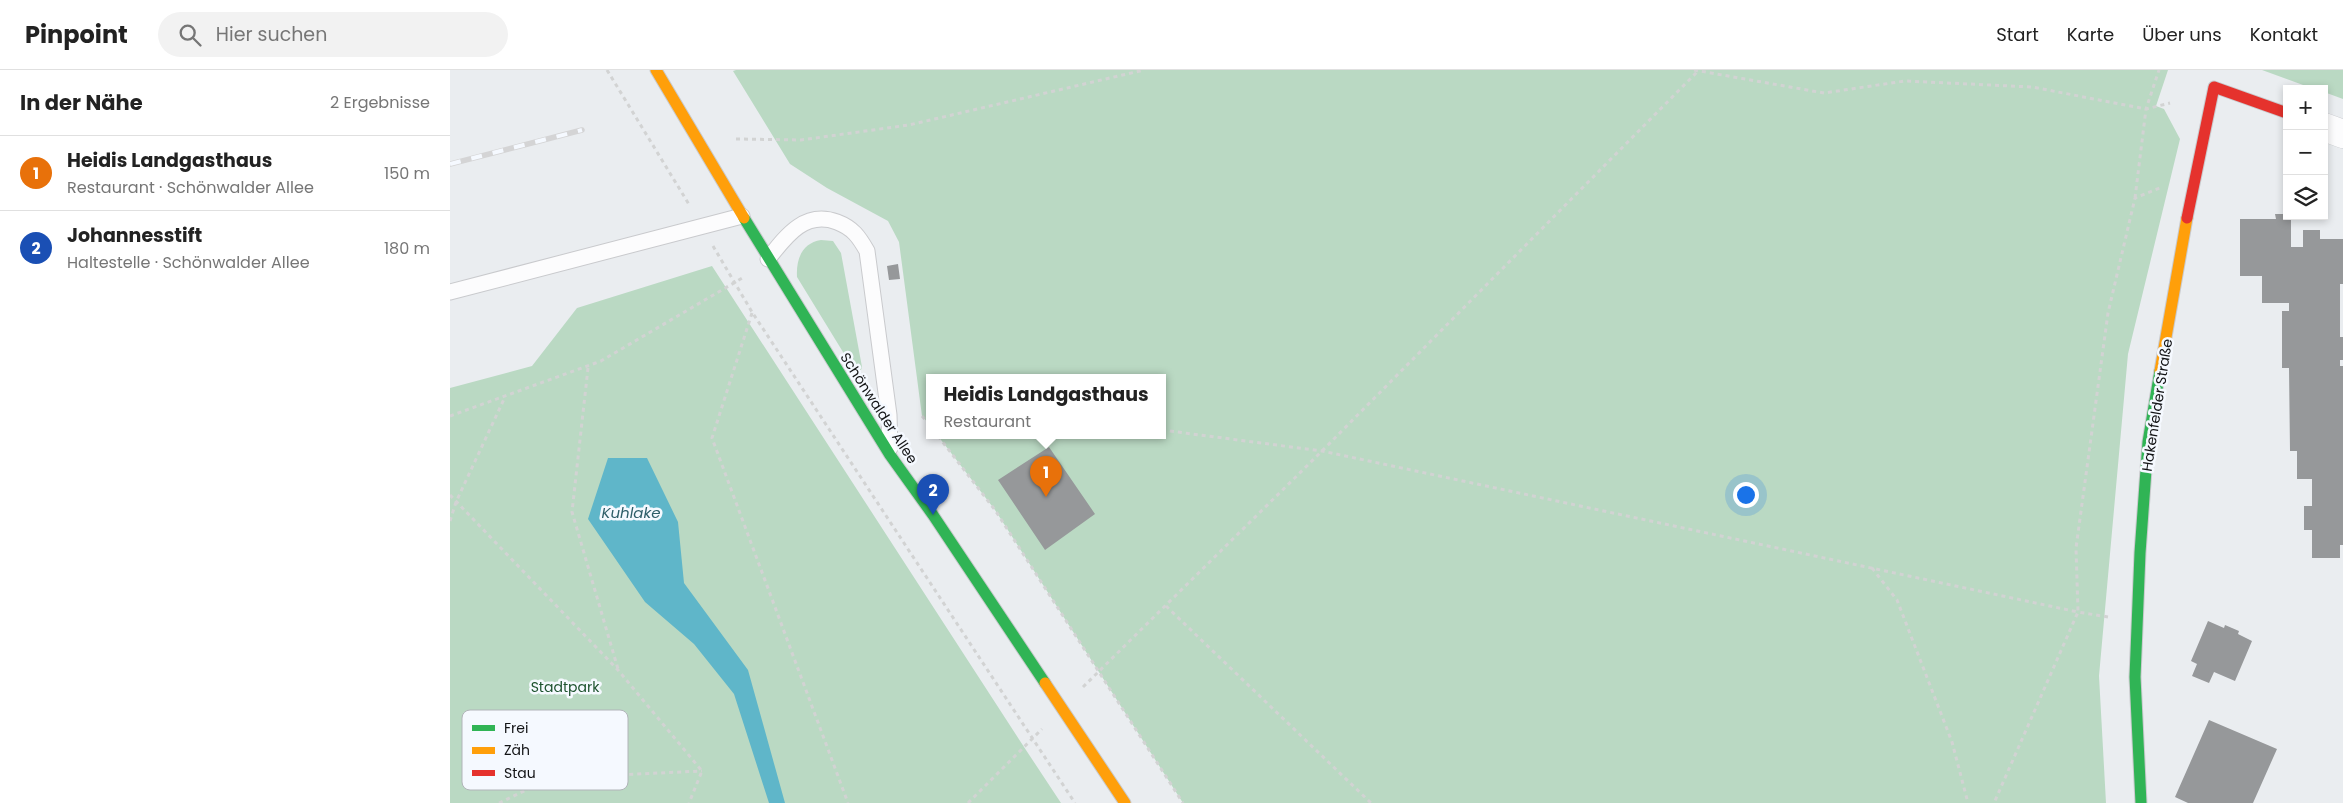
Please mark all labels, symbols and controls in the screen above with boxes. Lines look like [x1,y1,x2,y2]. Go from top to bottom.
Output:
search box [158,12,508,57]
text: Pinpoint [25,18,128,51]
icon: search [176,21,204,49]
text: Hier suchen [216,21,327,48]
text: Start [1996,22,2039,47]
text: Karte [2067,22,2114,47]
text: Über uns [2142,22,2222,47]
text: Kontakt [2250,22,2318,47]
map controls [2283,85,2328,220]
button: + [2283,85,2328,130]
text: In der Nähe [20,88,143,117]
text: 2 Ergebnisse [330,91,430,114]
button: − [2283,130,2328,175]
text: Heidis Landgasthaus [67,147,272,174]
text: 1 [33,162,39,185]
text: 150 m [384,162,430,185]
button: layers [2283,175,2328,220]
text: Restaurant · Schönwalder Allee [67,176,314,199]
text: Johannesstift [67,222,202,249]
text: 2 [31,237,41,260]
text: 180 m [384,237,430,260]
text: Haltestelle · Schönwalder Allee [67,251,310,274]
street label: Hakenfelder Straße [2137,337,2177,473]
street label: Schönwalder Allee [836,349,923,468]
popup [926,374,1166,439]
text: Heidis Landgasthaus [943,381,1149,408]
text: Restaurant [943,410,1031,433]
pin: 1 [1030,456,1062,497]
pin: 2 [917,474,949,515]
your location [1733,482,1759,508]
water label: Kuhlake [601,502,661,523]
park label: Stadtpark [531,677,600,697]
legend [462,710,628,790]
text: Frei [504,718,528,738]
text: Zäh [504,740,530,760]
text: Stau [504,763,536,783]

